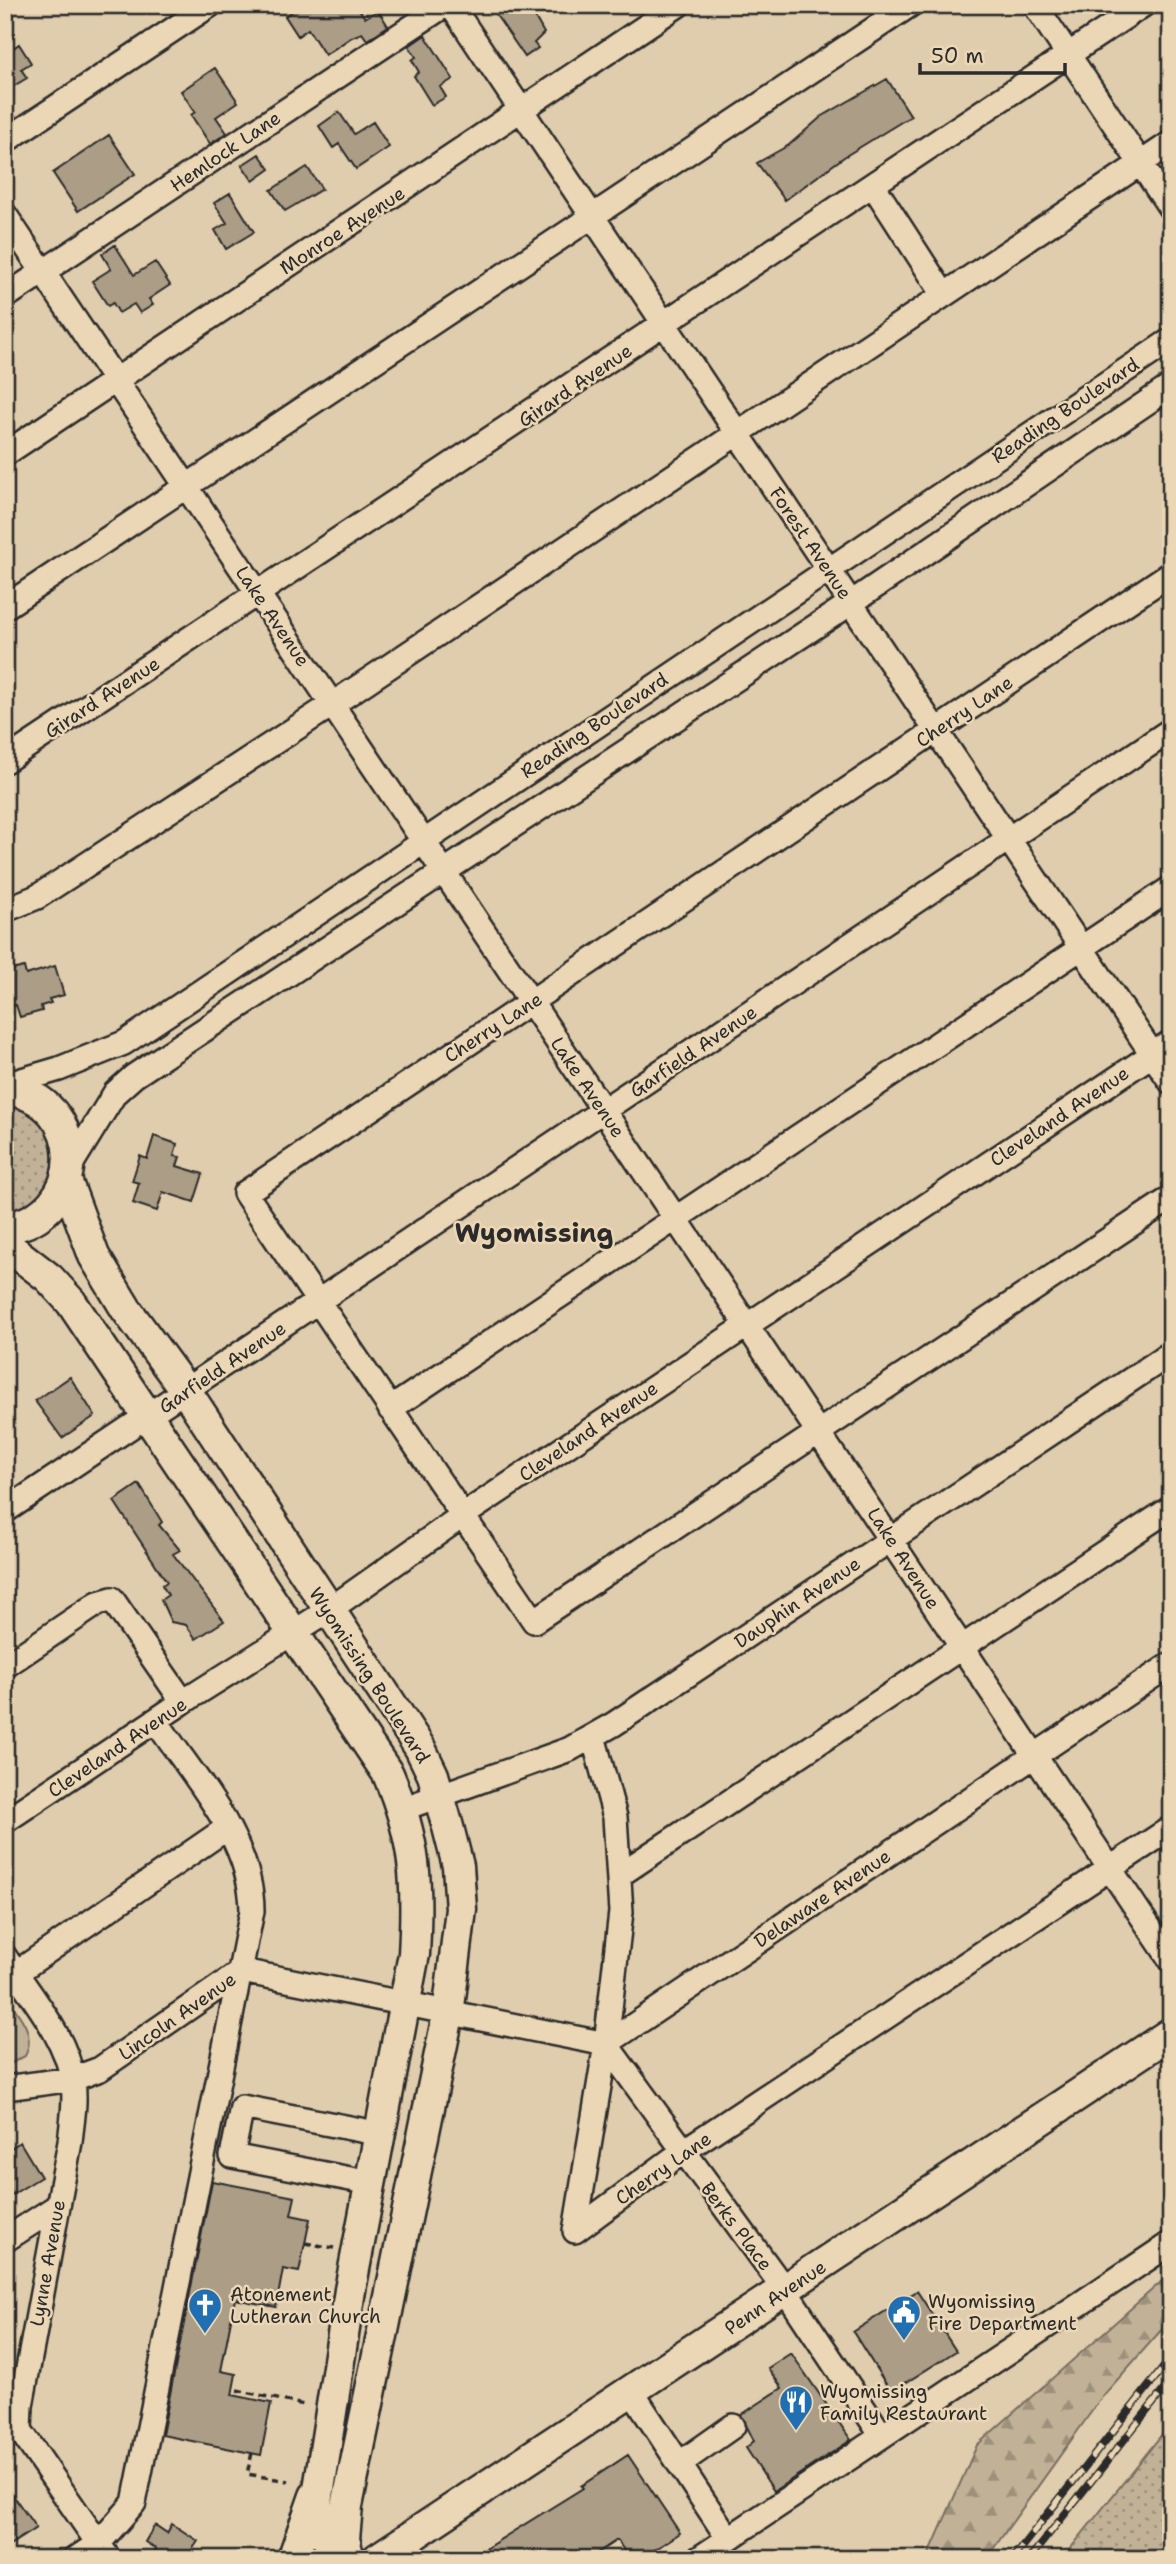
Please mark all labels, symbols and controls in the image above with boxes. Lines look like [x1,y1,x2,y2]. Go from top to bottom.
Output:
scale bar [920,32,1066,76]
text: 50 m [931,42,984,70]
street label: Hemlock Lane [165,105,286,198]
street label: Monroe Avenue [275,181,410,280]
street label: Girard Avenue [513,338,637,433]
street label: Reading Boulevard [987,352,1144,469]
street label: Forest Avenue [764,482,857,604]
street label: Lake Avenue [230,561,316,672]
street label: Girard Avenue [40,651,165,744]
street label: Reading Boulevard [516,667,673,784]
street label: Cherry Lane [911,670,1018,753]
street label: Cherry Lane [439,986,547,1068]
street label: Garfield Avenue [625,1000,762,1103]
street label: Lake Avenue [545,1032,631,1143]
street label: Cleveland Avenue [985,1061,1134,1172]
district label: Wyomissing [455,1215,613,1250]
street label: Garfield Avenue [154,1316,291,1419]
street label: Cleveland Avenue [514,1376,663,1487]
street label: Lake Avenue [861,1503,946,1614]
street label: Dauphin Avenue [729,1551,865,1654]
street label: Wyomissing Boulevard [303,1582,436,1768]
street label: Cleveland Avenue [43,1692,192,1803]
street label: Delaware Avenue [749,1843,895,1953]
street label: Lincoln Avenue [114,1967,241,2066]
street label: Cherry Lane [610,2126,716,2211]
street label: Berks Place [695,2177,778,2276]
street label: Lynne Avenue [24,2198,71,2328]
street label: Penn Avenue [720,2254,831,2341]
place label: Atonement Lutheran Church [230,2282,381,2329]
church icon: Atonement Lutheran Church [186,2286,224,2335]
place label: Wyomissing Fire Department [928,2289,1077,2336]
public building icon: Wyomissing Fire Department [885,2293,923,2342]
place label: Wyomissing Family Restaurant [820,2379,987,2426]
restaurant icon: Wyomissing Family Restaurant [777,2383,815,2432]

